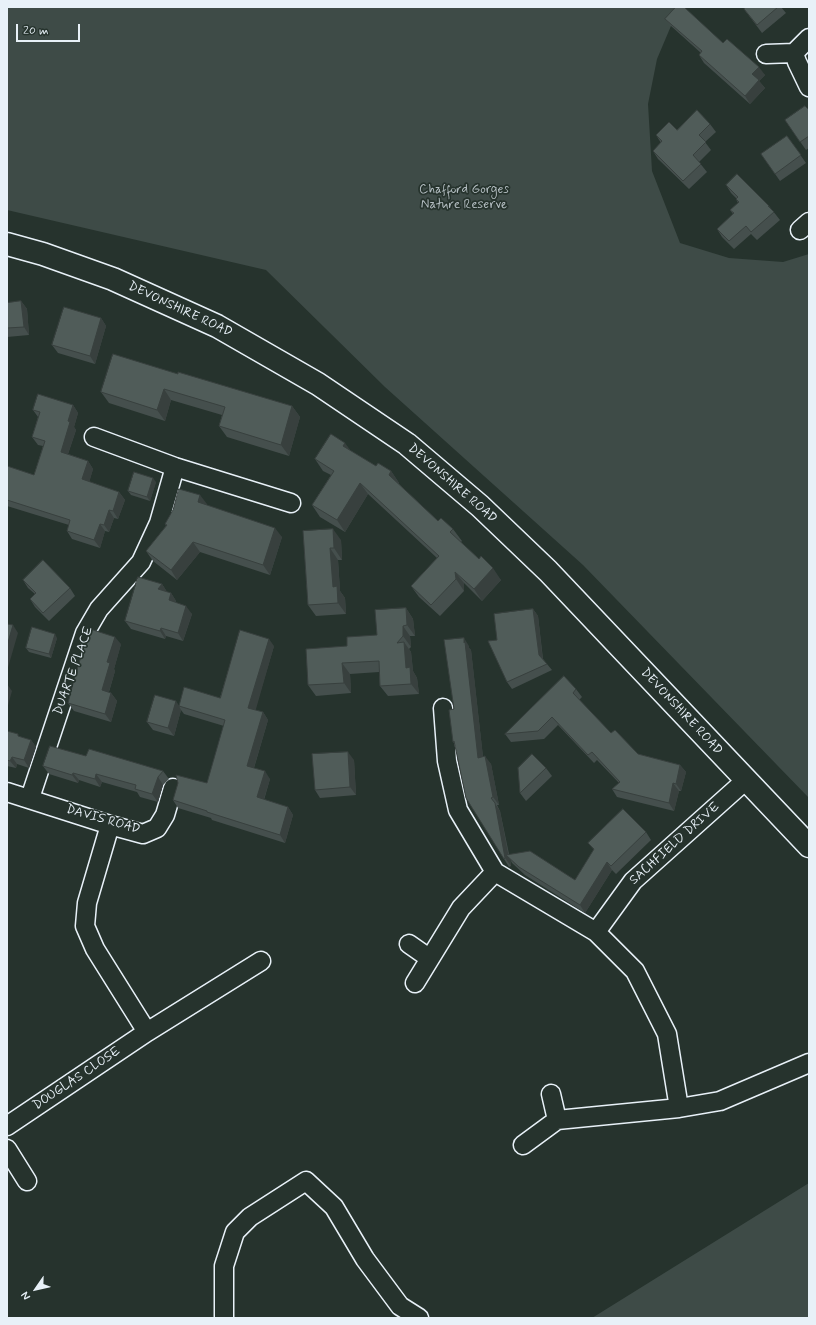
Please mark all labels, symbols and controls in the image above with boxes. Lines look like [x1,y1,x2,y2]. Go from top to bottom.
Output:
scale bar [18,16,82,42]
text: 20 m [23,23,49,39]
park label: Chafford Gorges Nature Reserve [419,182,509,213]
street label: DEVONSHIRE ROAD [125,279,235,341]
street label: DEVONSHIRE ROAD [404,441,500,527]
street label: DUARTE PLACE [51,625,97,717]
street label: DEVONSHIRE ROAD [637,665,725,759]
street label: SACHFIELD DRIVE [627,800,723,888]
street label: DAVIS ROAD [64,802,142,838]
street label: DOUGLAS CLOSE [30,1044,124,1114]
north arrow [16,1269,56,1309]
text: N [18,1289,34,1303]

